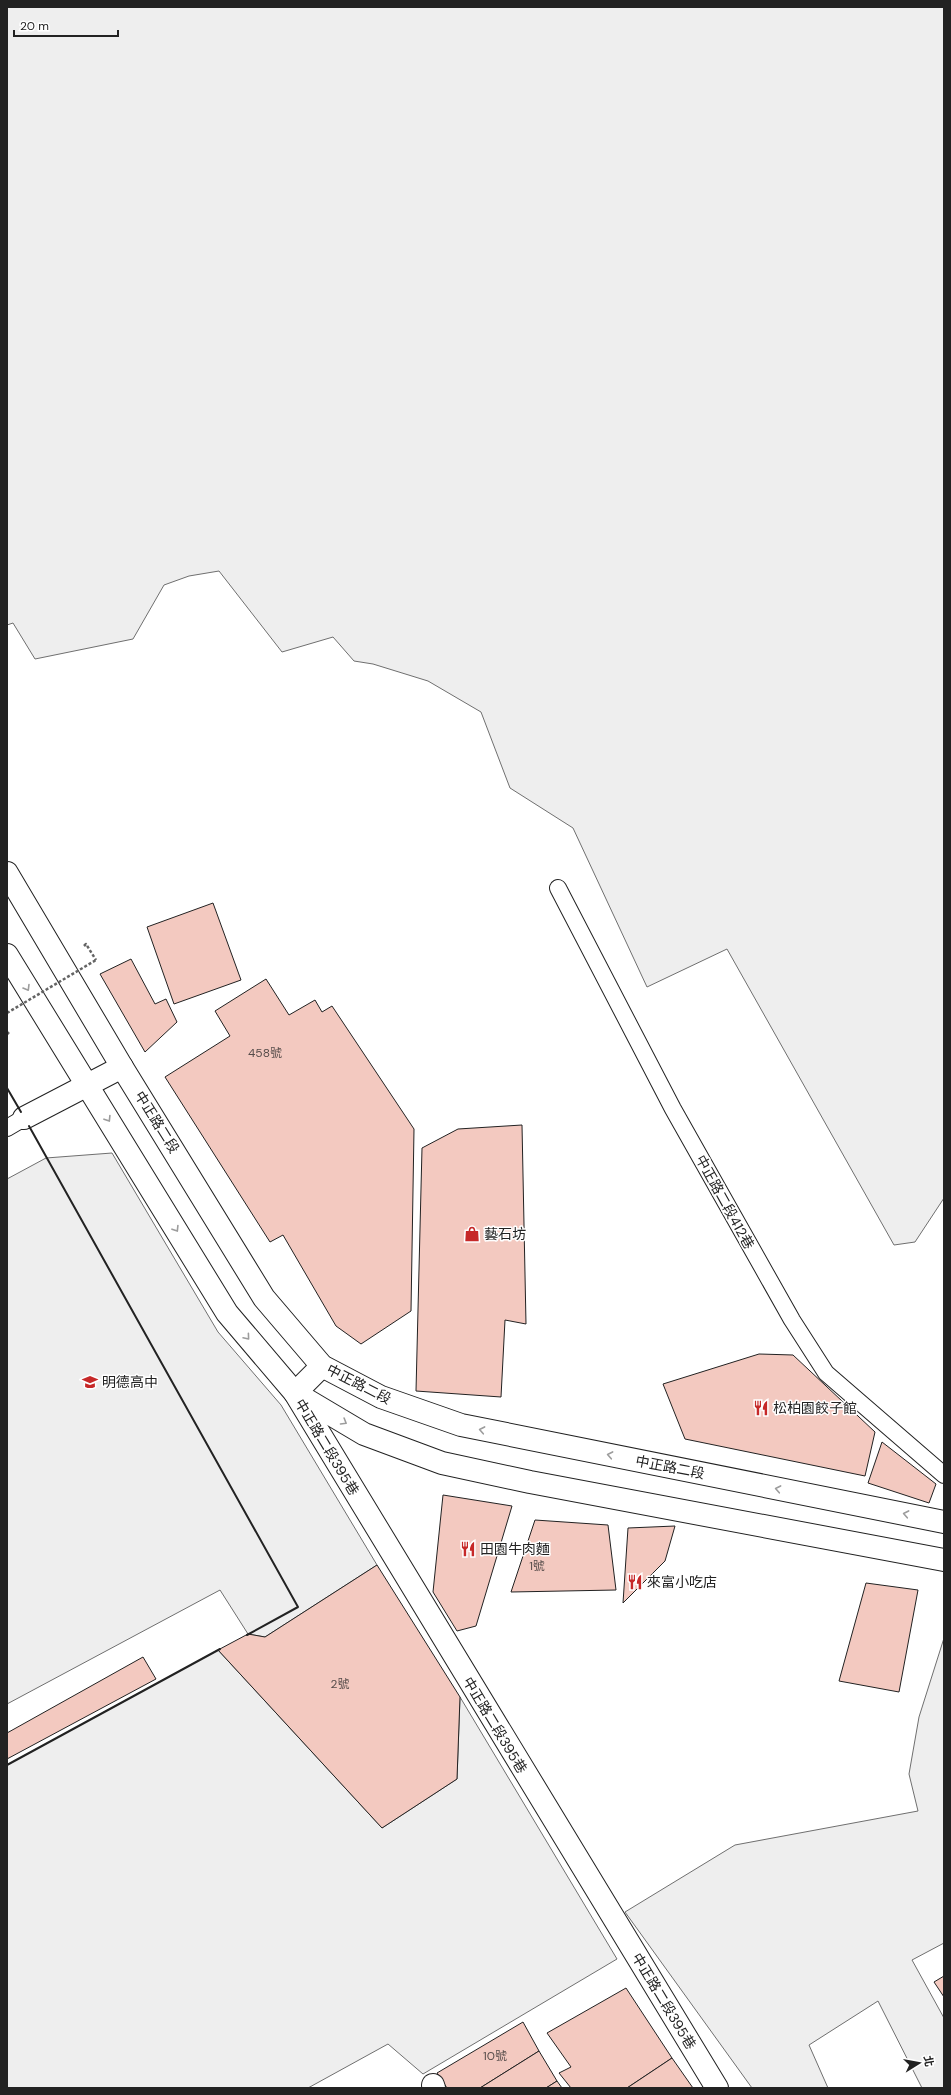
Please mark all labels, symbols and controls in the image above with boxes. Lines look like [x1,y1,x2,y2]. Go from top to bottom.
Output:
scale bar [14,12,118,38]
text: 20 m [20,18,49,34]
one-way arrow [23,984,30,991]
house number: 458號 [248,1045,282,1061]
street label: 中正路二段 [131,1088,183,1156]
one-way arrow [103,1115,110,1122]
street label: 中正路二段412巷 [692,1152,758,1252]
one-way arrow [171,1225,178,1232]
shop icon: 藝石坊 [463,1225,481,1243]
place label: 藝石坊 [484,1225,526,1243]
one-way arrow [243,1333,250,1340]
street label: 中正路二段 [324,1360,394,1408]
school or university icon: 明德高中 [81,1373,99,1391]
place label: 明德高中 [102,1373,158,1391]
street label: 中正路二段395巷 [291,1396,363,1498]
restaurant icon: 松柏園餃子館 [752,1399,770,1417]
place label: 松柏園餃子館 [773,1399,857,1417]
one-way arrow [340,1417,347,1425]
one-way arrow [479,1426,485,1434]
one-way arrow [607,1451,613,1459]
street label: 中正路二段 [634,1451,706,1483]
one-way arrow [775,1485,781,1493]
one-way arrow [903,1511,909,1519]
restaurant icon: 田園牛肉麵 [459,1540,477,1558]
place label: 田園牛肉麵 [480,1540,550,1558]
house number: 1號 [529,1558,545,1574]
restaurant icon: 來富小吃店 [626,1573,644,1591]
place label: 來富小吃店 [647,1573,717,1591]
street label: 中正路二段395巷 [459,1674,531,1776]
house number: 2號 [331,1676,349,1692]
street label: 中正路二段395巷 [628,1950,700,2052]
north arrow [899,2043,939,2083]
house number: 10號 [483,2048,507,2064]
text: 北 [921,2054,937,2068]

